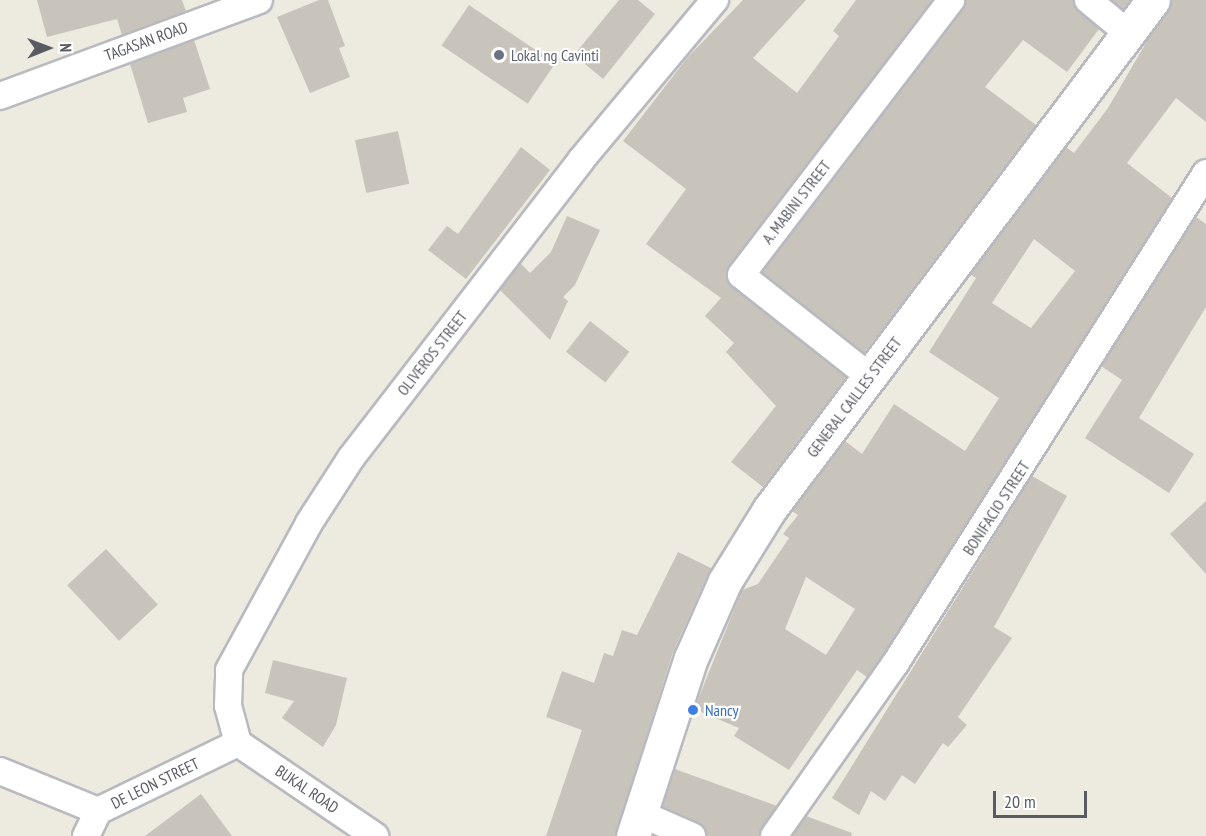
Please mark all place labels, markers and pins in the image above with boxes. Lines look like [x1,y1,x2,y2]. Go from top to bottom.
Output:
place label: Lokal ng Cavinti [511,45,599,65]
marker: Lokal ng Cavinti [492,48,506,62]
place label: Nancy [705,700,739,720]
marker: Nancy [686,703,700,717]

